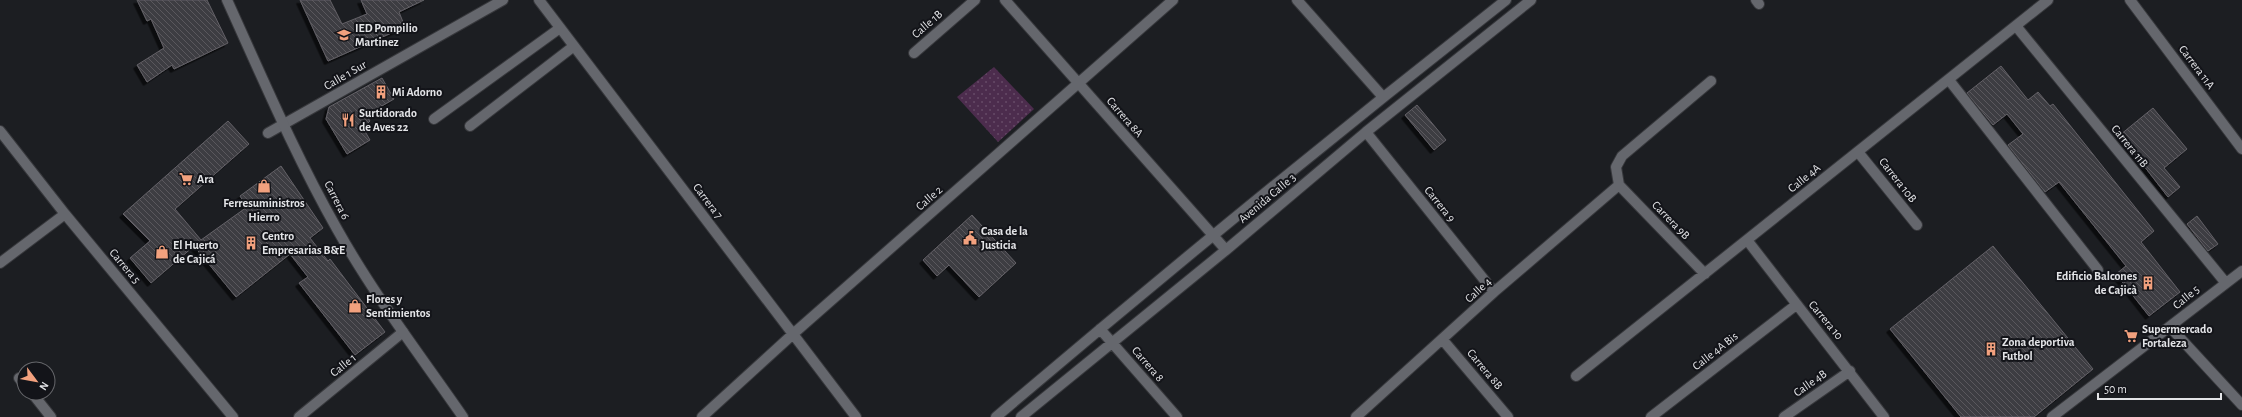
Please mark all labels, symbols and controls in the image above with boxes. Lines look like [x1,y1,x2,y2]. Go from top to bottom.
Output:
street label: Calle 1B [910,8,944,40]
place label: IED Pompilio Martinez [355,22,418,48]
school or university icon: IED Pompilio Martinez [336,27,352,43]
street label: Carrera 11A [2177,43,2217,91]
street label: Calle 1 Sur [322,58,368,92]
building icon: Mi Adorno [373,84,389,100]
place label: Mi Adorno [392,86,442,98]
street label: Carrera 8A [1104,95,1146,139]
place label: Surtidorado de Aves 22 [359,107,417,133]
restaurant icon: Surtidorado de Aves 22 [340,112,356,128]
street label: Carrera 11B [2109,122,2151,170]
street label: Carrera 10B [1877,155,1919,205]
street label: Calle 4A [1785,161,1823,195]
supermarket icon: Ara [178,171,194,187]
street label: Avenida Calle 3 [1236,171,1298,225]
place label: Ara [197,173,214,185]
shop icon: Ferresuministros Hierro [256,178,272,194]
street label: Carrera 6 [322,179,352,222]
street label: Carrera 7 [691,181,725,221]
street label: Calle 2 [913,183,945,213]
street label: Carrera 9 [1422,184,1458,224]
place label: Ferresuministros Hierro [223,197,305,223]
street label: Carrera 9B [1650,198,1692,242]
place label: Casa de la Justicia [981,225,1028,251]
place label: Centro Empresarias B&E [262,230,345,256]
public building icon: Casa de la Justicia [962,230,978,246]
building icon: Centro Empresarias B&E [243,235,259,251]
place label: El Huerto de Cajicá [173,239,219,266]
shop icon: El Huerto de Cajicá [154,244,170,260]
street label: Carrera 5 [107,246,143,286]
place label: Edificio Balcones de Cajicà [2056,270,2137,297]
street label: Calle 4 [1462,275,1494,305]
building icon: Edificio Balcones de Cajicà [2140,275,2156,291]
street label: Calle 5 [2170,283,2202,311]
place label: Flores y Sentimientos [366,293,431,319]
shop icon: Flores y Sentimientos [347,298,363,314]
street label: Carrera 10 [1806,298,1846,342]
place label: Supermercado Fortaleza [2142,323,2212,349]
supermarket icon: Supermercado Fortaleza [2123,328,2139,344]
street label: Calle 4A Bis [1690,330,1740,372]
place label: Zona deportiva Futbol [2002,336,2075,362]
building icon: Zona deportiva Futbol [1983,341,1999,357]
street label: Carrera 8 [1130,344,1166,384]
street label: Carrera 8B [1465,347,1505,391]
street label: Calle 1 [328,351,358,379]
north arrow [16,361,56,401]
street label: Calle 4B [1791,367,1829,399]
scale bar [2098,375,2221,401]
text: N [37,380,51,392]
text: 50 m [2104,383,2127,395]

